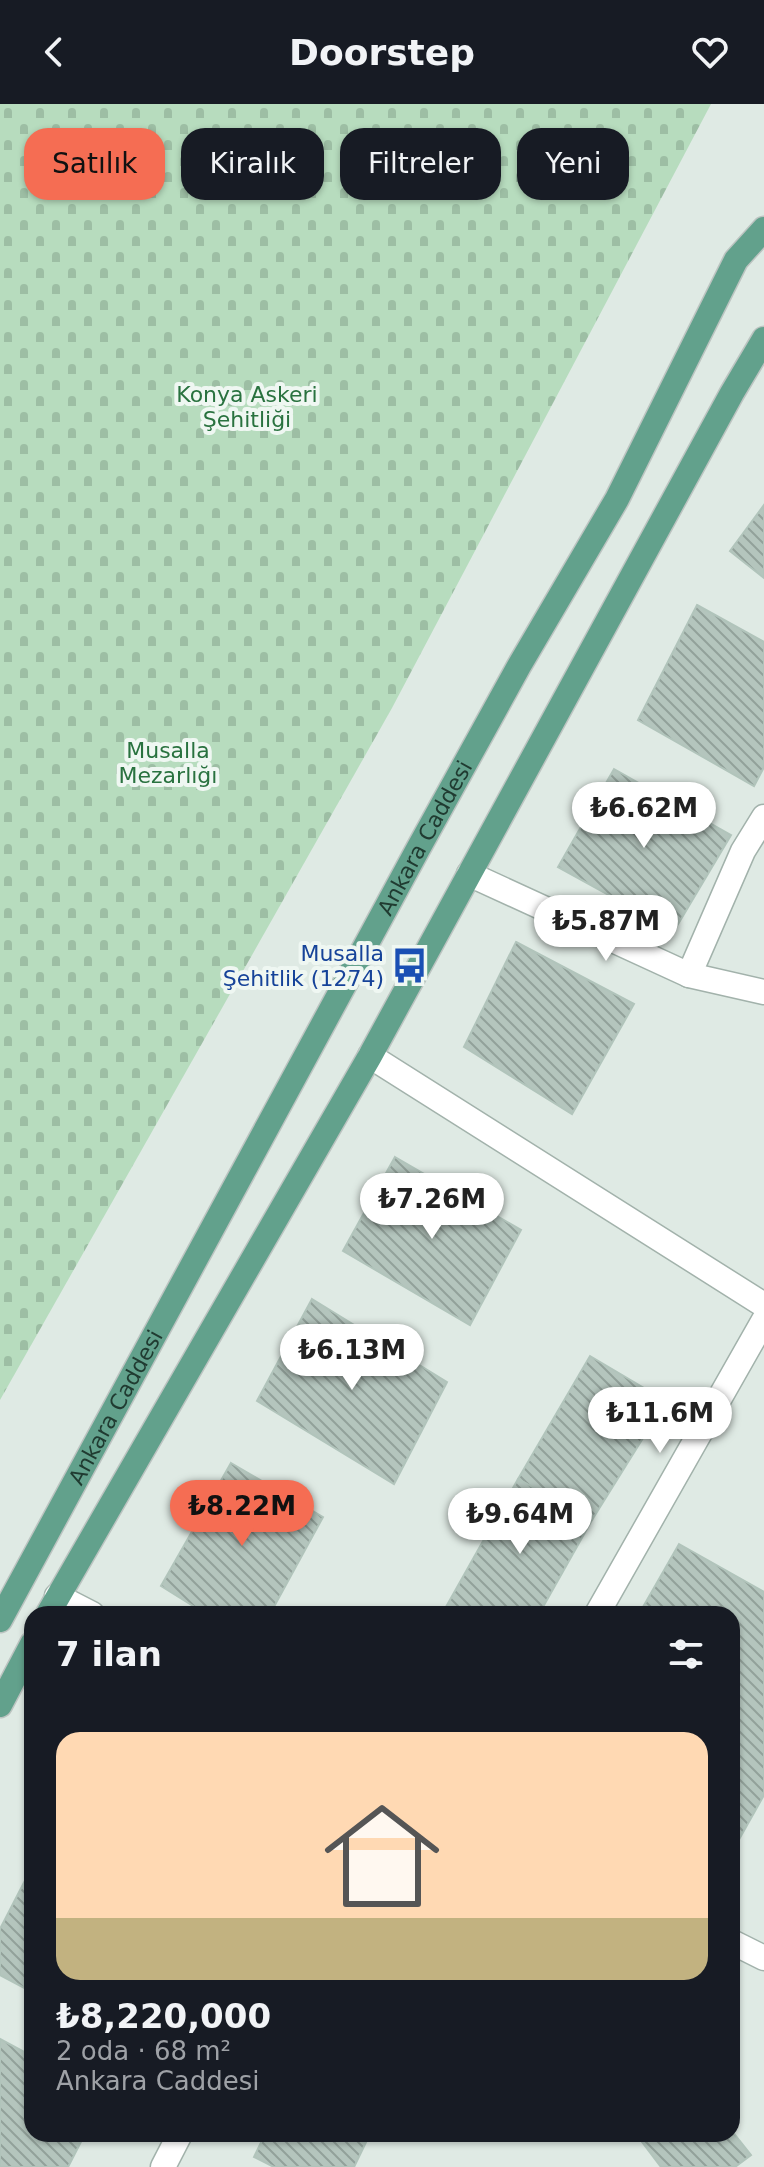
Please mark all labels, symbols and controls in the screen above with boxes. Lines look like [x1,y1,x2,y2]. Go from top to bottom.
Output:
icon: back [32,30,76,74]
icon: heart [688,30,732,74]
text: Doorstep [289,32,475,73]
chip: Satılık [24,128,165,200]
chip: Kiralık [181,128,324,200]
chip: Filtreler [340,128,501,200]
chip: Yeni [517,128,629,200]
park label: Konya Askeri Şehitliği [176,382,318,432]
park label: Musalla Mezarlığı [119,738,217,788]
street label: Ankara Caddesi [373,756,477,920]
pin: ₺6.62M [579,782,709,850]
text: ₺6.62M [590,793,698,823]
pin: ₺5.87M [541,895,671,963]
text: ₺5.87M [552,906,660,936]
place label: Musalla Şehitlik (1274) [223,941,384,991]
bus stop icon: Musalla Şehitlik (1274) [391,947,429,985]
pin: ₺7.26M [367,1173,497,1241]
text: ₺7.26M [378,1184,486,1214]
pin: ₺6.13M [287,1324,417,1392]
street label: Ankara Caddesi [64,1326,168,1489]
text: ₺6.13M [298,1335,406,1365]
pin: ₺11.6M [595,1387,725,1455]
text: ₺11.6M [606,1398,714,1428]
pin: ₺8.22M [177,1480,307,1548]
pin: ₺9.64M [455,1488,585,1556]
text: ₺8.22M [188,1491,296,1521]
text: ₺9.64M [466,1499,574,1529]
icon: filters [664,1632,708,1676]
text: 7 ilan [56,1634,162,1674]
icon: home [310,1784,454,1928]
text: ₺8,220,000 [56,1996,271,2036]
text: 2 oda · 68 m² [56,2036,231,2066]
text: Ankara Caddesi [56,2066,260,2096]

